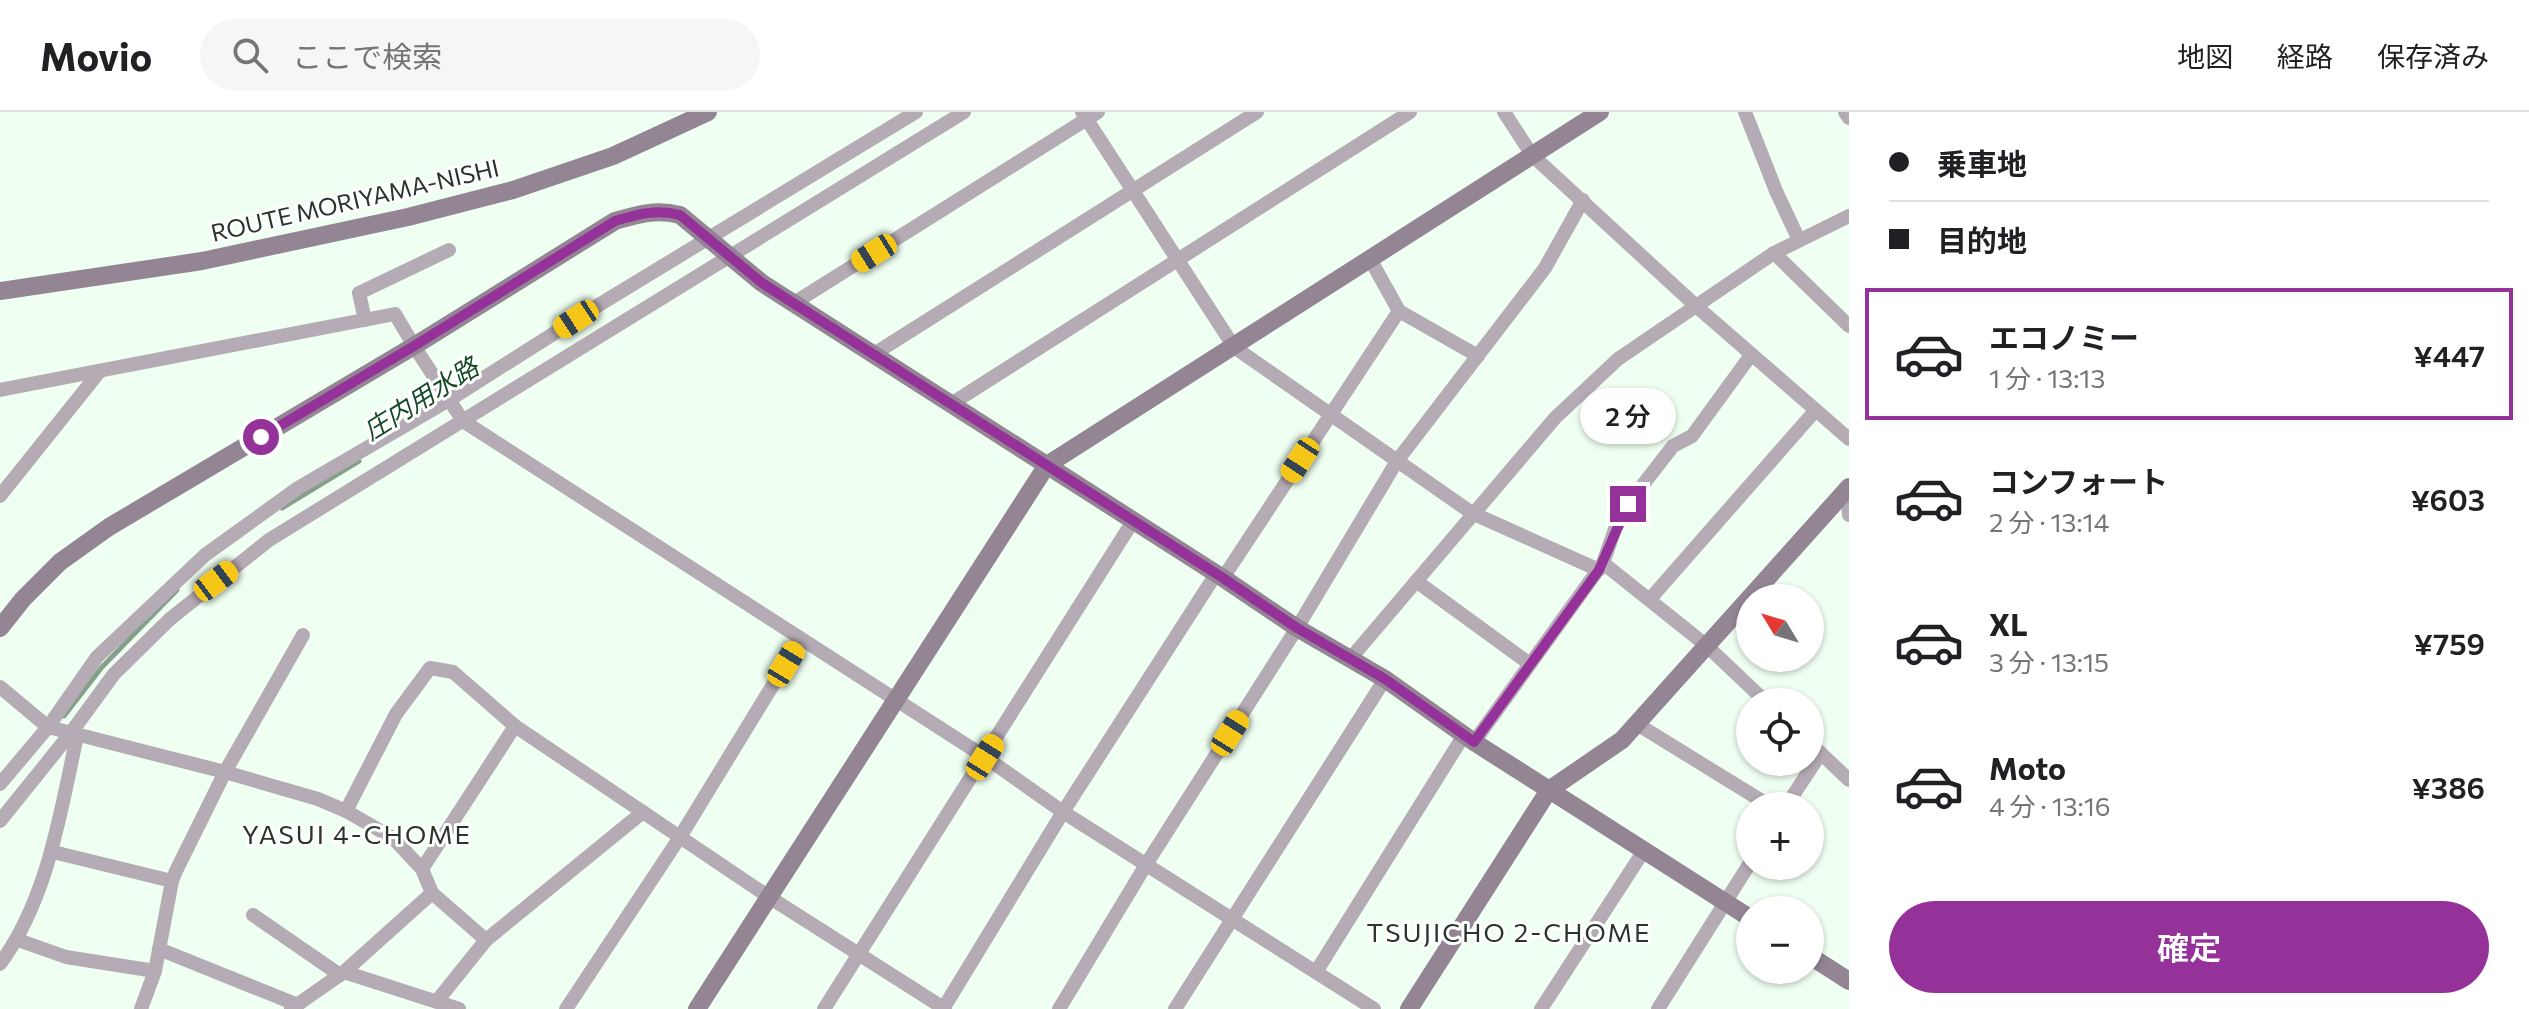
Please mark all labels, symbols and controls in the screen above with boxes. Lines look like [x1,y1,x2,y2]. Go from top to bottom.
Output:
search box [200,19,760,91]
text: Movio [40,32,152,79]
icon: search [228,33,272,77]
text: ここで検索 [292,37,442,74]
text: 地図 [2177,39,2233,73]
text: 経路 [2277,39,2333,73]
text: 保存済み [2377,39,2489,73]
text: 乗車地 [1937,144,2027,181]
street label: ROUTE MORIYAMA-NISHI [208,152,502,247]
text: 目的地 [1937,221,2027,258]
car [847,230,901,276]
car [549,296,603,342]
icon: car [1893,318,1965,390]
text: エコノミー [1989,318,2139,355]
text: ¥447 [2414,336,2485,373]
water label: 庄内用水路 [357,349,485,445]
text: 1 分 · 13:13 [1989,362,2105,393]
callout: 2 分 [1580,388,1676,444]
text: 2 分 [1605,400,1651,431]
route start [243,419,279,455]
car [1277,433,1323,487]
icon: car [1893,462,1965,534]
text: コンフォート [1989,462,2168,499]
text: ¥603 [2411,480,2485,517]
route end [1610,486,1646,522]
text: 2 分 · 13:14 [1989,506,2109,537]
car [190,557,242,605]
north arrow [1736,584,1824,672]
map controls [1736,584,1824,984]
text: XL [1989,605,2028,642]
icon: car [1893,606,1965,678]
text: ¥759 [2414,624,2485,661]
car [763,637,809,691]
text: 3 分 · 13:15 [1989,646,2109,677]
button: locate [1736,688,1824,776]
car [1207,706,1253,760]
car [962,730,1008,784]
text: Moto [1989,749,2066,786]
icon: car [1893,750,1965,822]
text: ¥386 [2412,768,2485,805]
text: 4 分 · 13:16 [1989,790,2111,821]
button: + [1736,792,1824,880]
district label: YASUI 4-CHOME [242,818,472,849]
button: − [1736,896,1824,984]
button: 確定 [1889,901,2489,993]
district label: TSUJICHO 2-CHOME [1366,916,1652,947]

